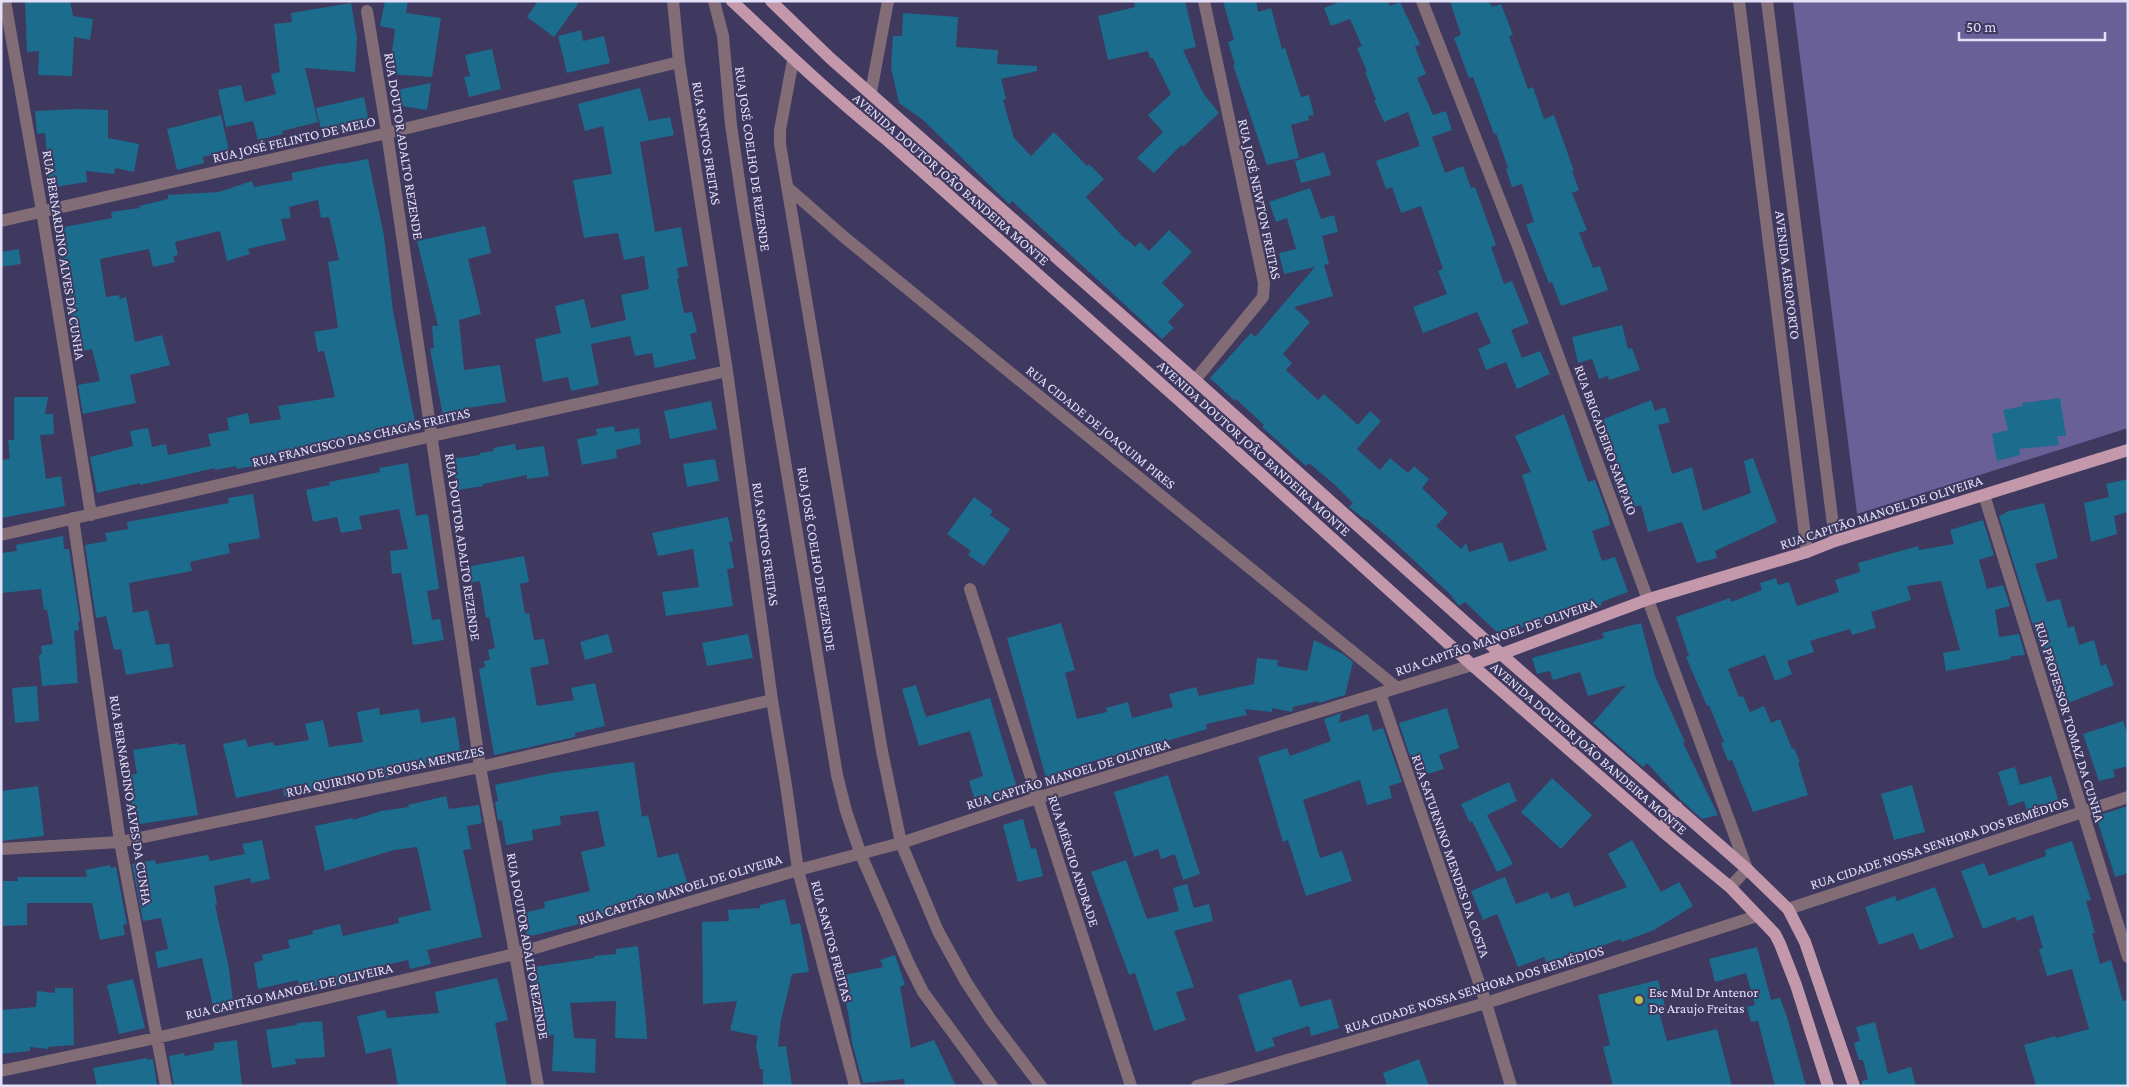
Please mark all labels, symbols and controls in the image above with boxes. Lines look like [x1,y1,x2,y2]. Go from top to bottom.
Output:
scale bar [1959,10,2105,42]
text: 50 m [1966,19,1996,35]
street label: RUA DOUTOR ADALTO REZENDE [381,51,427,241]
street label: RUA JOSÉ COELHO DE REZENDE [732,65,774,253]
street label: RUA SANTOS FREITAS [689,80,725,206]
street label: AVENIDA DOUTOR JOÃO BANDEIRA MONTE [850,90,1053,269]
street label: RUA JOSÉ FELINTO DE MELO [211,112,377,166]
street label: RUA JOSÉ NEWTON FREITAS [1235,117,1285,281]
street label: RUA BERNARDINO ALVES DA CUNHA [39,149,89,361]
street label: AVENIDA AEROPORTO [1772,210,1804,340]
street label: AVENIDA DOUTOR JOÃO BANDEIRA MONTE [1154,357,1354,539]
street label: RUA CIDADE DE JOAQUIM PIRES [1023,362,1179,492]
street label: RUA BRIGADEIRO SAMPAIO [1571,363,1641,517]
street label: RUA FRANCISCO DAS CHAGAS FREITAS [250,404,472,470]
street label: RUA DOUTOR ADALTO REZENDE [442,452,484,642]
street label: RUA JOSÉ COELHO DE REZENDE [795,466,840,653]
street label: RUA CAPITÃO MANOEL DE OLIVEIRA [1778,472,1984,552]
street label: RUA SANTOS FREITAS [749,481,783,607]
street label: RUA CAPITÃO MANOEL DE OLIVEIRA [1393,595,1599,679]
street label: RUA PROFESSOR TOMAZ DA CUNHA [2032,620,2108,824]
street label: AVENIDA DOUTOR JOÃO BANDEIRA MONTE [1488,659,1691,838]
street label: RUA BERNARDINO ALVES DA CUNHA [106,694,156,906]
street label: RUA CAPITÃO MANOEL DE OLIVEIRA [964,735,1172,813]
street label: RUA QUIRINO DE SOUSA MENEZES [285,742,486,800]
street label: RUA SATURNINO MENDES DA COSTA [1409,752,1493,960]
street label: RUA MÉRCIO ANDRADE [1045,793,1103,929]
street label: RUA CIDADE NOSSA SENHORA DOS REMÉDIOS [1808,793,2070,892]
street label: RUA CAPITÃO MANOEL DE OLIVEIRA [576,850,784,928]
street label: RUA DOUTOR ADALTO REZENDE [504,851,552,1041]
street label: RUA SANTOS FREITAS [808,879,856,1004]
street label: RUA CIDADE NOSSA SENHORA DOS REMÉDIOS [1342,942,1606,1036]
street label: RUA CAPITÃO MANOEL DE OLIVEIRA [184,959,394,1023]
place label: Esc Mul Dr Antenor De Araujo Freitas [1649,984,1758,1017]
marker: Esc Mul Dr Antenor De Araujo Freitas [1633,994,1645,1006]

